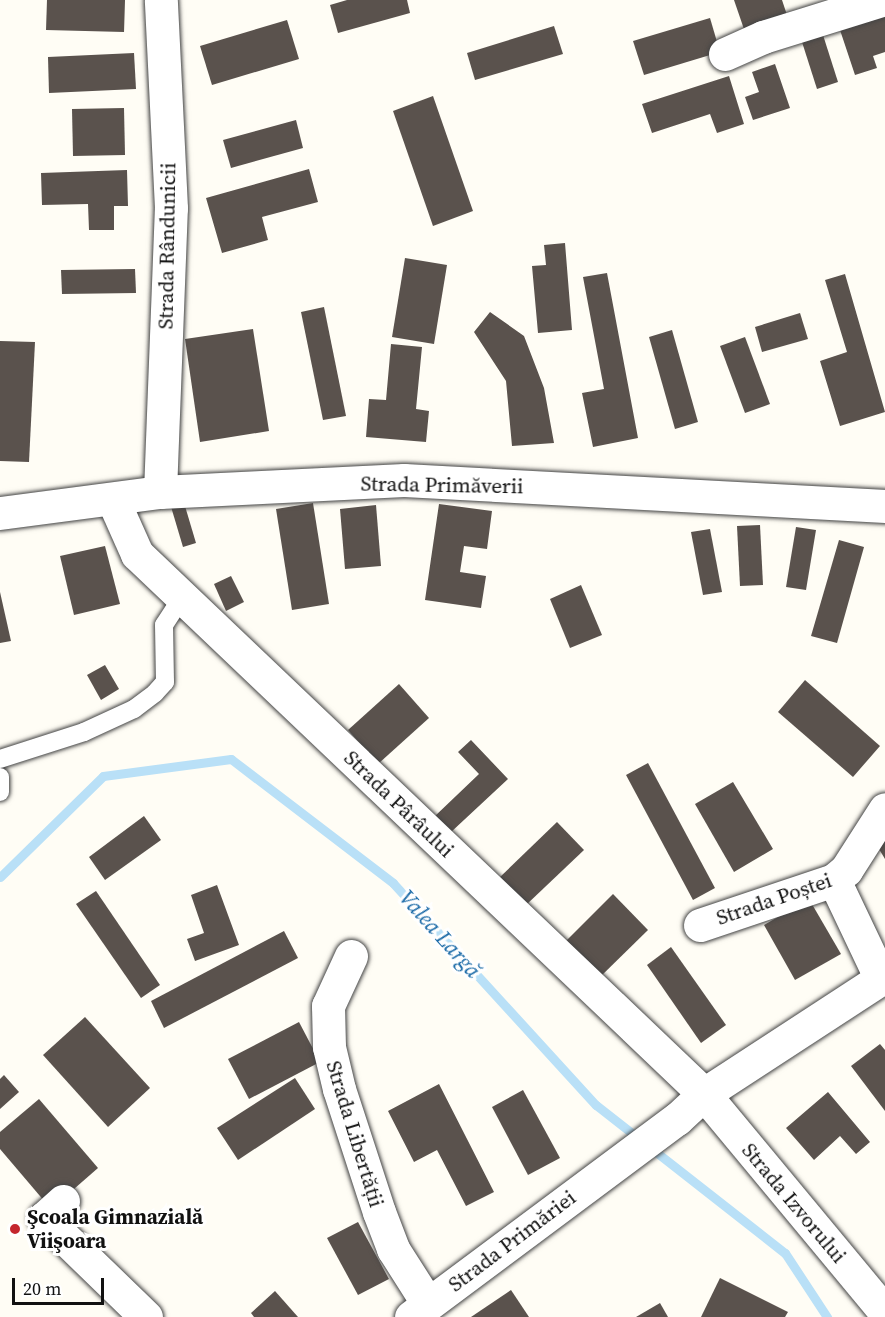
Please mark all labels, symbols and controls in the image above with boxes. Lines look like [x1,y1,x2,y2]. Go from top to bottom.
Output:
street label: Strada Rândunicii [153,162,181,330]
street label: Strada Primăverii [360,471,524,499]
street label: Strada Pârâului [339,745,459,863]
street label: Strada Poștei [713,867,835,931]
water label: Valea Largă [394,885,486,983]
street label: Strada Libertății [321,1058,389,1210]
street label: Strada Izvorului [737,1138,851,1268]
street label: Strada Primăriei [443,1185,581,1297]
place label: Şcoala Gimnazială Viişoara [27,1204,203,1254]
marker: Şcoala Gimnazială Viişoara [8,1222,22,1236]
scale bar [15,1266,106,1304]
text: 20 m [23,1276,61,1301]

